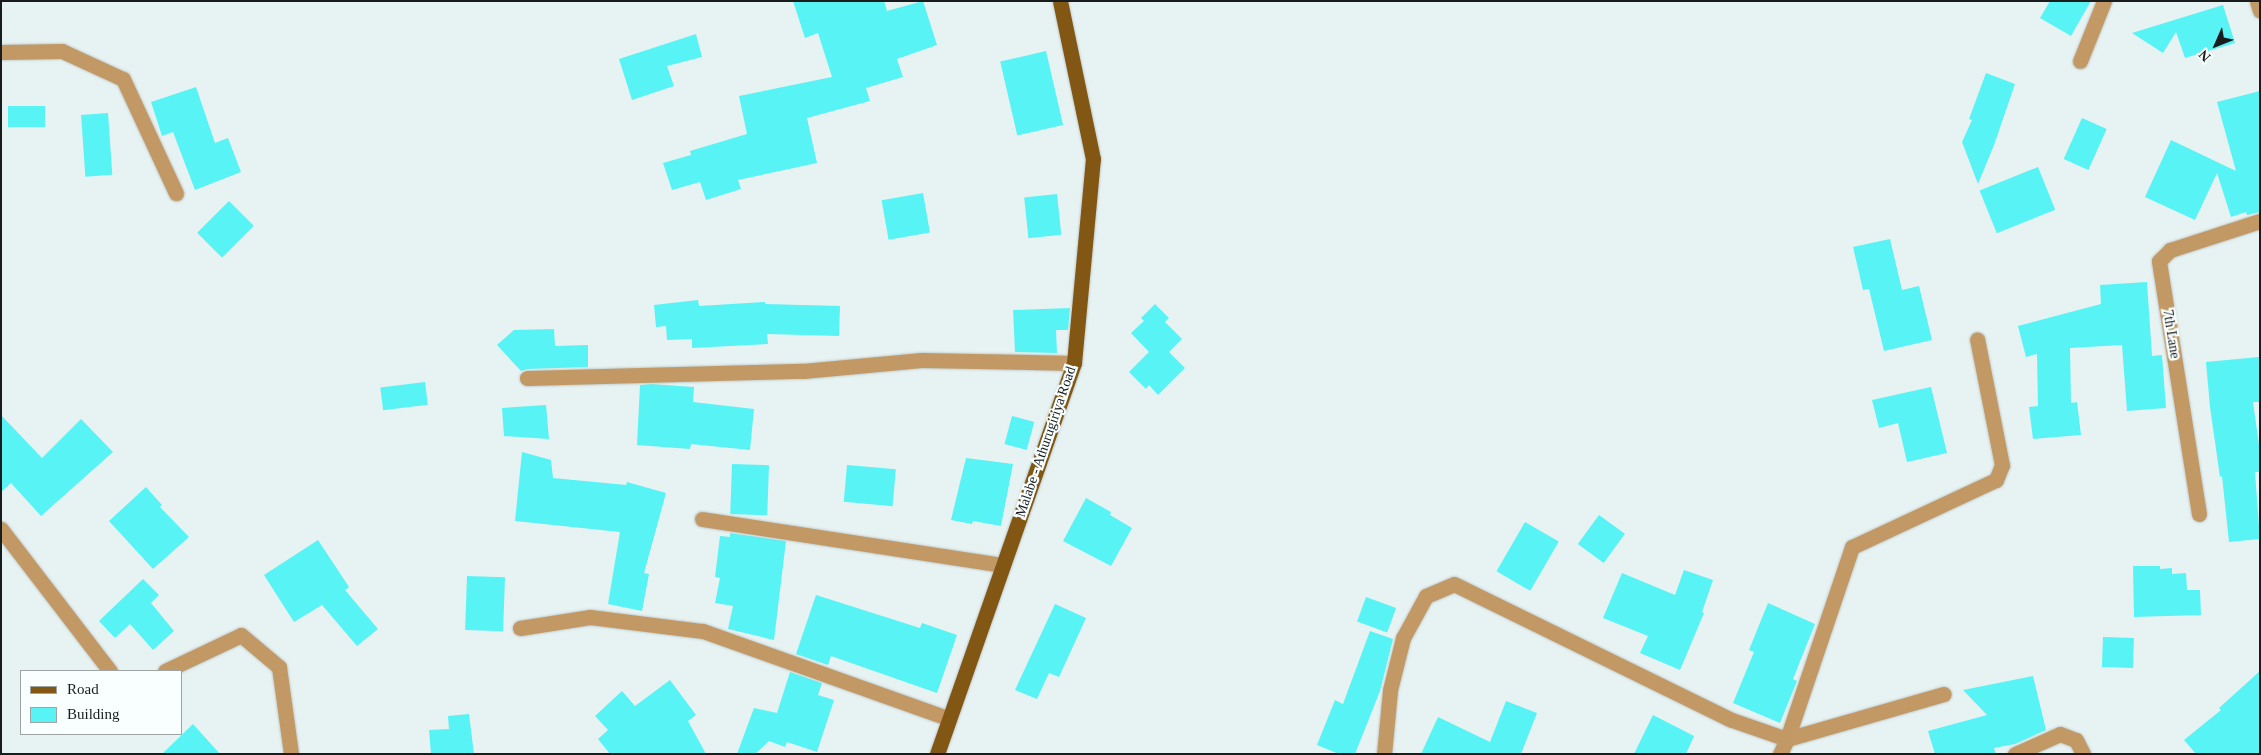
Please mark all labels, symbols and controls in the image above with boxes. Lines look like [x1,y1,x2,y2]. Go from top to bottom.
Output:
north arrow [2191,20,2241,70]
text: N [2196,47,2214,65]
street label: 7th Lane [2159,308,2183,360]
street label: Malabe - Athurugiriya Road [1012,364,1080,520]
legend [20,670,182,735]
text: Road [67,681,99,697]
text: Building [67,706,120,722]

